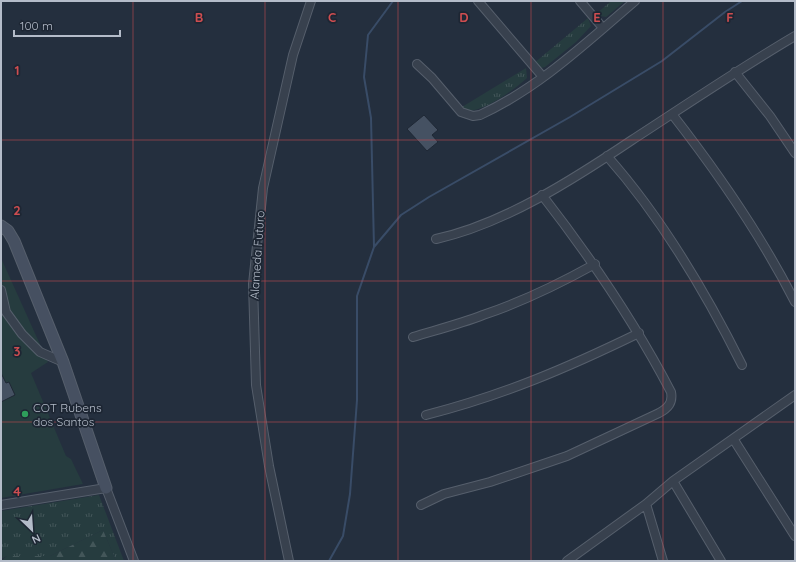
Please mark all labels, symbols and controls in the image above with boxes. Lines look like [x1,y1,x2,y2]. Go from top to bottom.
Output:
text: B [195,9,203,25]
text: C [328,9,336,25]
text: D [459,9,469,25]
text: E [593,9,601,25]
text: F [726,9,734,25]
scale bar [14,12,120,38]
text: 100 m [20,18,53,33]
text: 1 [14,62,20,78]
text: 2 [13,202,21,218]
street label: Alameda Futuro [246,210,268,300]
text: 3 [14,343,21,359]
place label: COT Rubens dos Santos [33,400,102,429]
marker: COT Rubens dos Santos [20,409,30,419]
text: 4 [13,483,21,499]
north arrow [12,510,52,550]
text: N [30,531,43,547]

